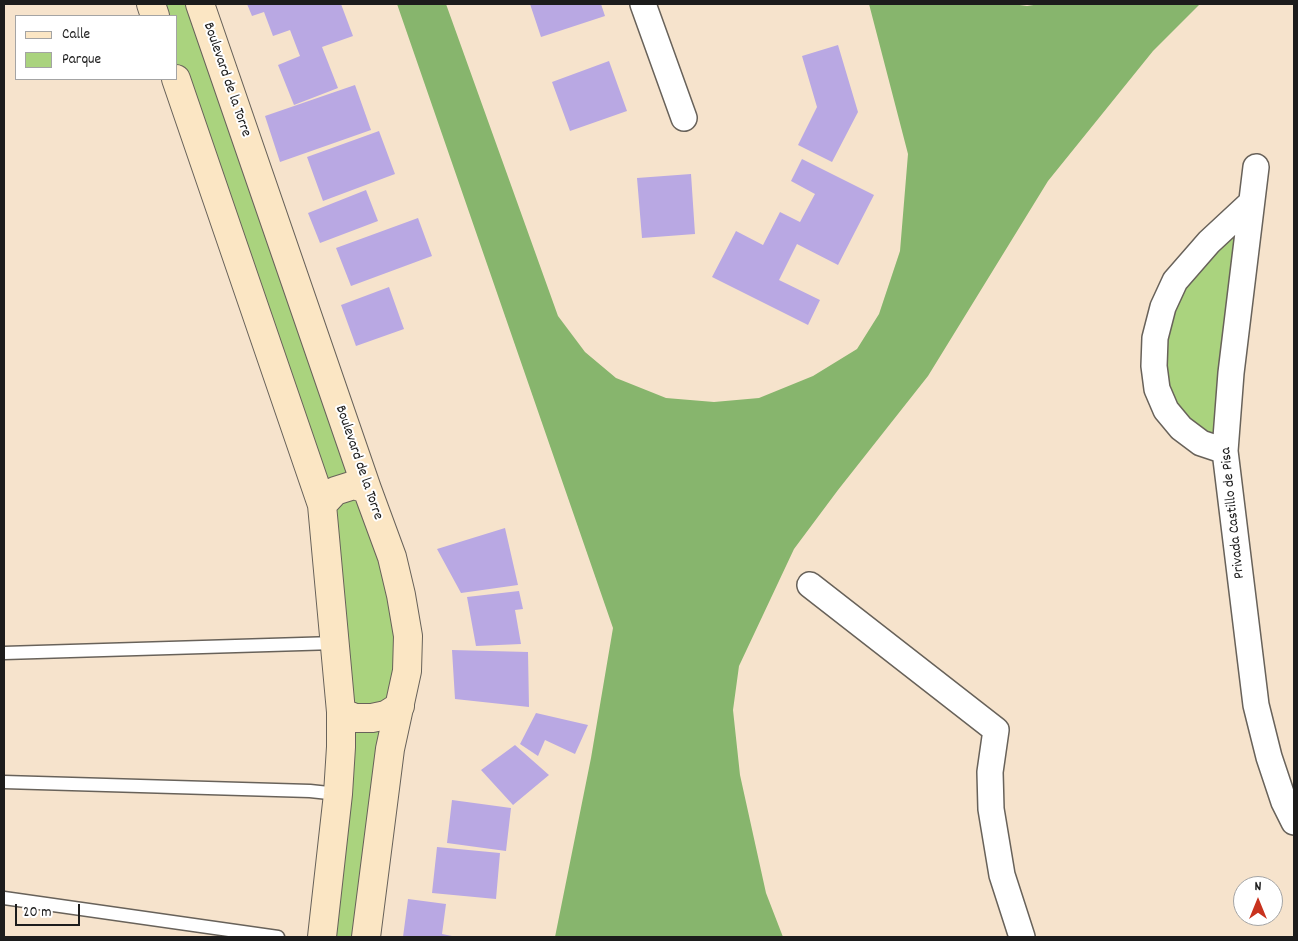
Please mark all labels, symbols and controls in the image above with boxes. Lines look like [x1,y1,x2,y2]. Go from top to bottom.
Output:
legend [15,15,178,80]
street label: Boulevard de la Torre [198,20,254,140]
text: Calle [62,24,90,46]
text: Parque [62,49,101,71]
street label: Boulevard de la Torre [330,403,386,523]
street label: Privada Castillo de Pisa [1218,446,1250,580]
north arrow [1233,876,1283,926]
text: N [1255,877,1261,897]
scale bar [18,894,82,926]
text: 20 m [23,902,51,924]

